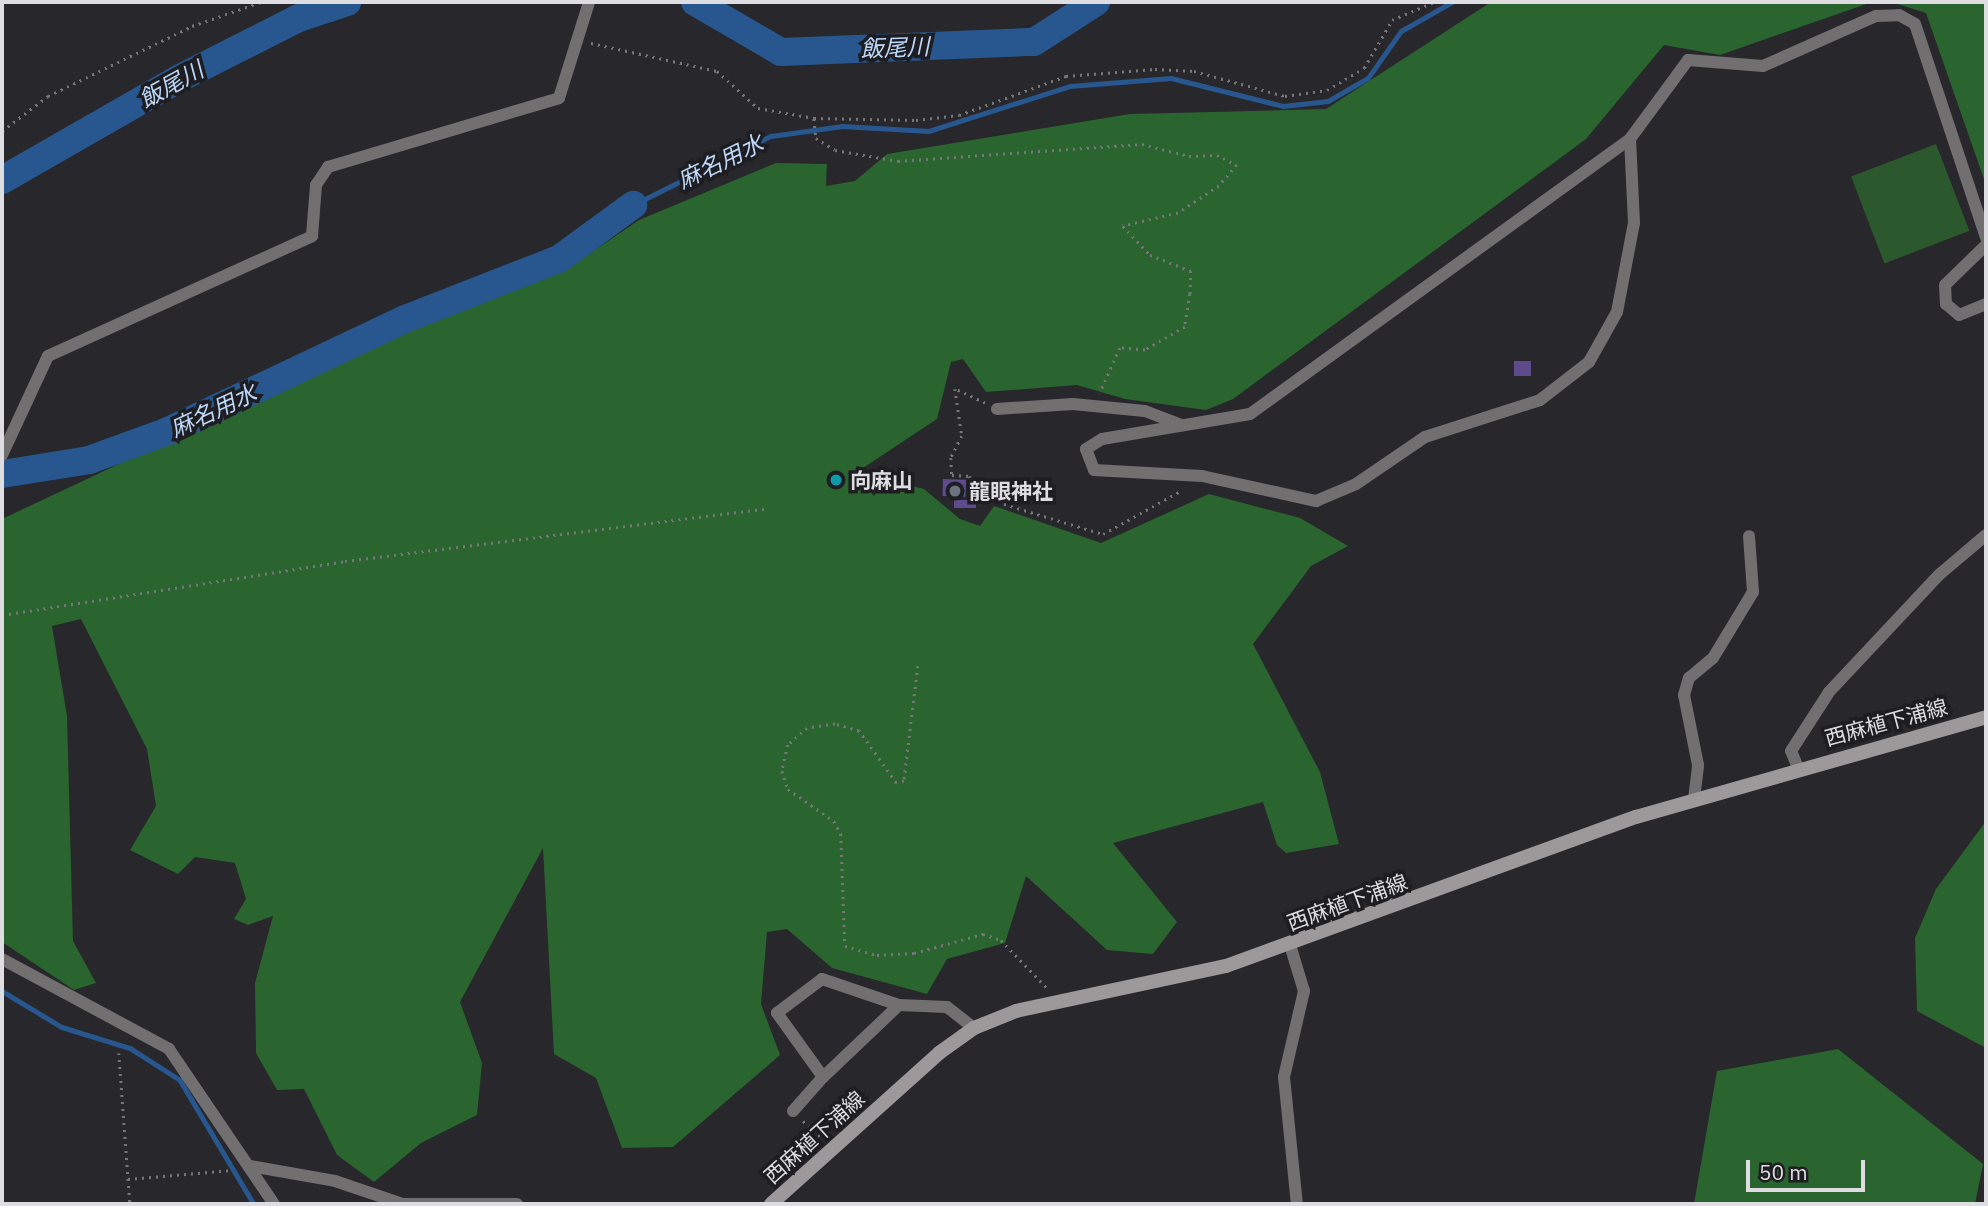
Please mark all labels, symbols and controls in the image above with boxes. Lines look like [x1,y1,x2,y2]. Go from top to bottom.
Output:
water label: 飯尾川 [860,32,930,62]
water label: 飯尾川 [134,55,208,113]
water label: 麻名用水 [673,128,767,194]
water label: 麻名用水 [165,378,261,442]
place label: 向麻山 [850,467,913,493]
marker: 向麻山 [828,472,844,488]
place label: 龍眼神社 [969,478,1053,504]
marker: 龍眼神社 [947,483,963,499]
street label: 西麻植下浦線 [1822,694,1950,750]
street label: 西麻植下浦線 [1283,869,1411,935]
street label: 西麻植下浦線 [759,1085,869,1189]
scale bar [1750,1146,1869,1190]
text: 50 m [1759,1158,1808,1186]

